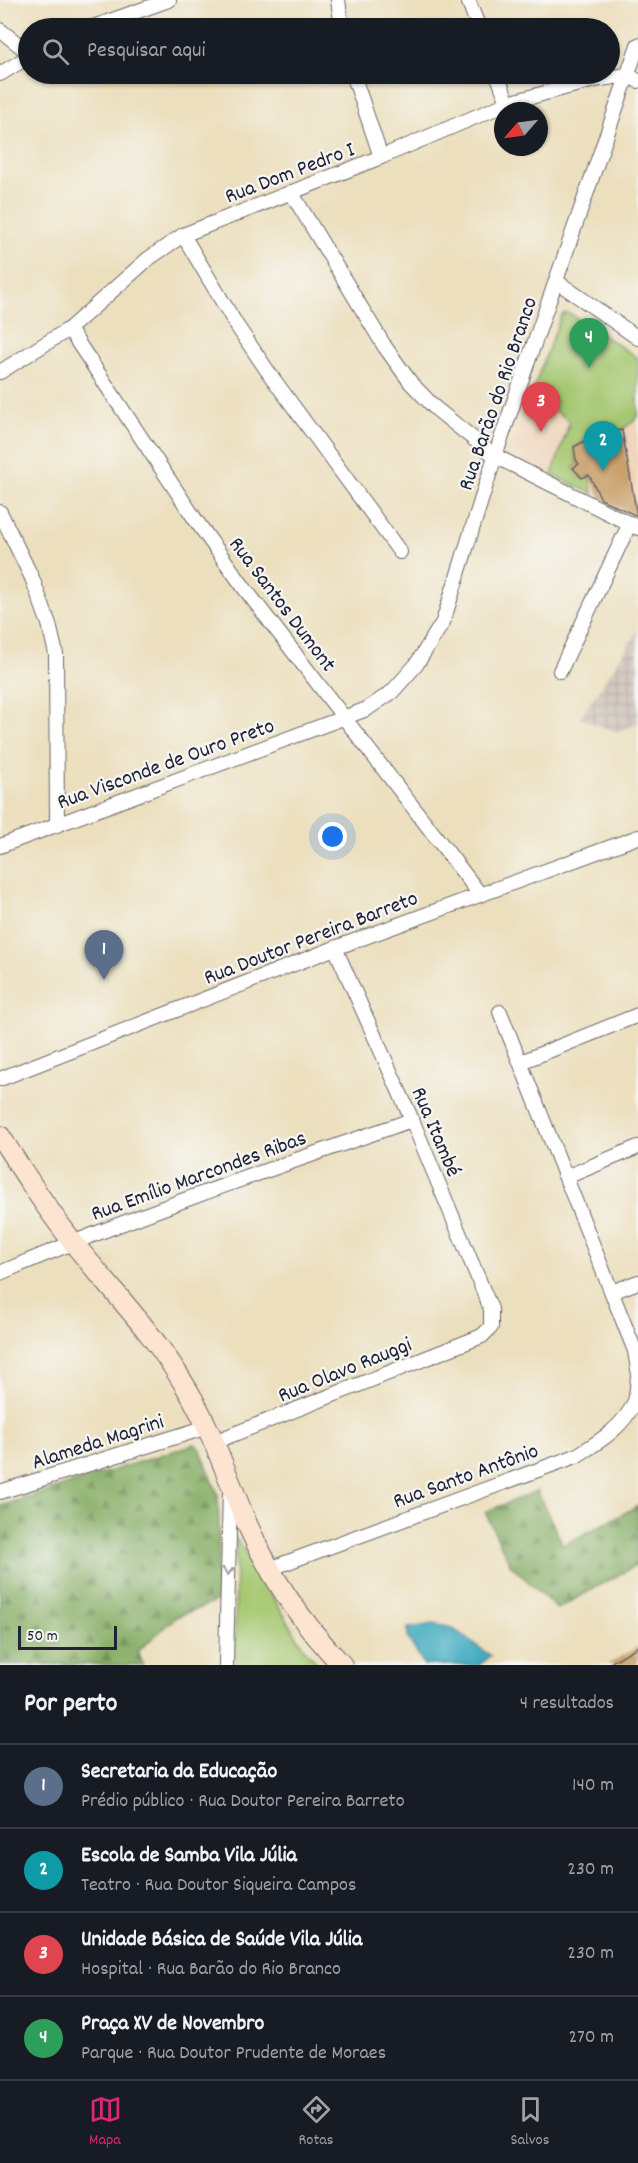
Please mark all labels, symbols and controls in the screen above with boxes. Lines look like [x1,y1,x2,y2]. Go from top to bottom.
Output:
search box [18,18,620,84]
icon: search [39,35,72,68]
text: Pesquisar aqui [87,36,206,67]
north arrow [494,102,548,156]
street label: Rua Dom Pedro I [221,135,360,213]
street label: Rua Barão do Rio Branco [452,293,547,495]
pin: 4 [570,318,608,368]
pin: 3 [522,382,560,432]
pin: 2 [584,422,622,471]
street label: Rua Santos Dumont [220,531,342,679]
street label: Rua Visconde de Ouro Preto [53,712,279,819]
your location [318,822,347,851]
street label: Rua Doutor Pereira Barreto [200,884,423,994]
pin: 1 [84,930,124,980]
street label: Rua Itambé [402,1083,468,1182]
street label: Rua Emílio Marcondes Ribas [87,1124,311,1231]
street label: Rua Olavo Rauggi [274,1330,417,1412]
street label: Alameda Magrini [28,1407,168,1479]
street label: Rua Santo Antônio [389,1437,543,1518]
one-way arrow [222,1566,235,1575]
scale bar [18,1623,117,1650]
text: 50 m [27,1625,58,1648]
text: Por perto [24,1686,117,1723]
text: 4 resultados [520,1690,614,1718]
text: Secretaria da Educação [81,1757,277,1788]
text: 1 [41,1772,46,1800]
text: 140 m [572,1772,614,1800]
text: Prédio público · Rua Doutor Pereira Barreto [81,1788,405,1816]
text: Escola de Samba Vila Júlia [81,1841,297,1872]
text: 2 [39,1856,48,1884]
text: 230 m [567,1856,614,1884]
text: Teatro · Rua Doutor Siqueira Campos [81,1872,356,1900]
text: Unidade Básica de Saúde Vila Júlia [81,1925,362,1956]
text: 3 [39,1940,48,1968]
text: 230 m [567,1940,614,1968]
text: Hospital · Rua Barão do Rio Branco [81,1956,341,1984]
text: Praça XV de Novembro [81,2009,264,2040]
text: 4 [39,2024,48,2052]
text: 270 m [568,2024,614,2052]
text: Parque · Rua Doutor Prudente de Moraes [81,2040,386,2068]
tab: Mapa [89,2093,122,2152]
tab: Rotas [299,2093,334,2152]
tab: Salvos [511,2093,549,2152]

